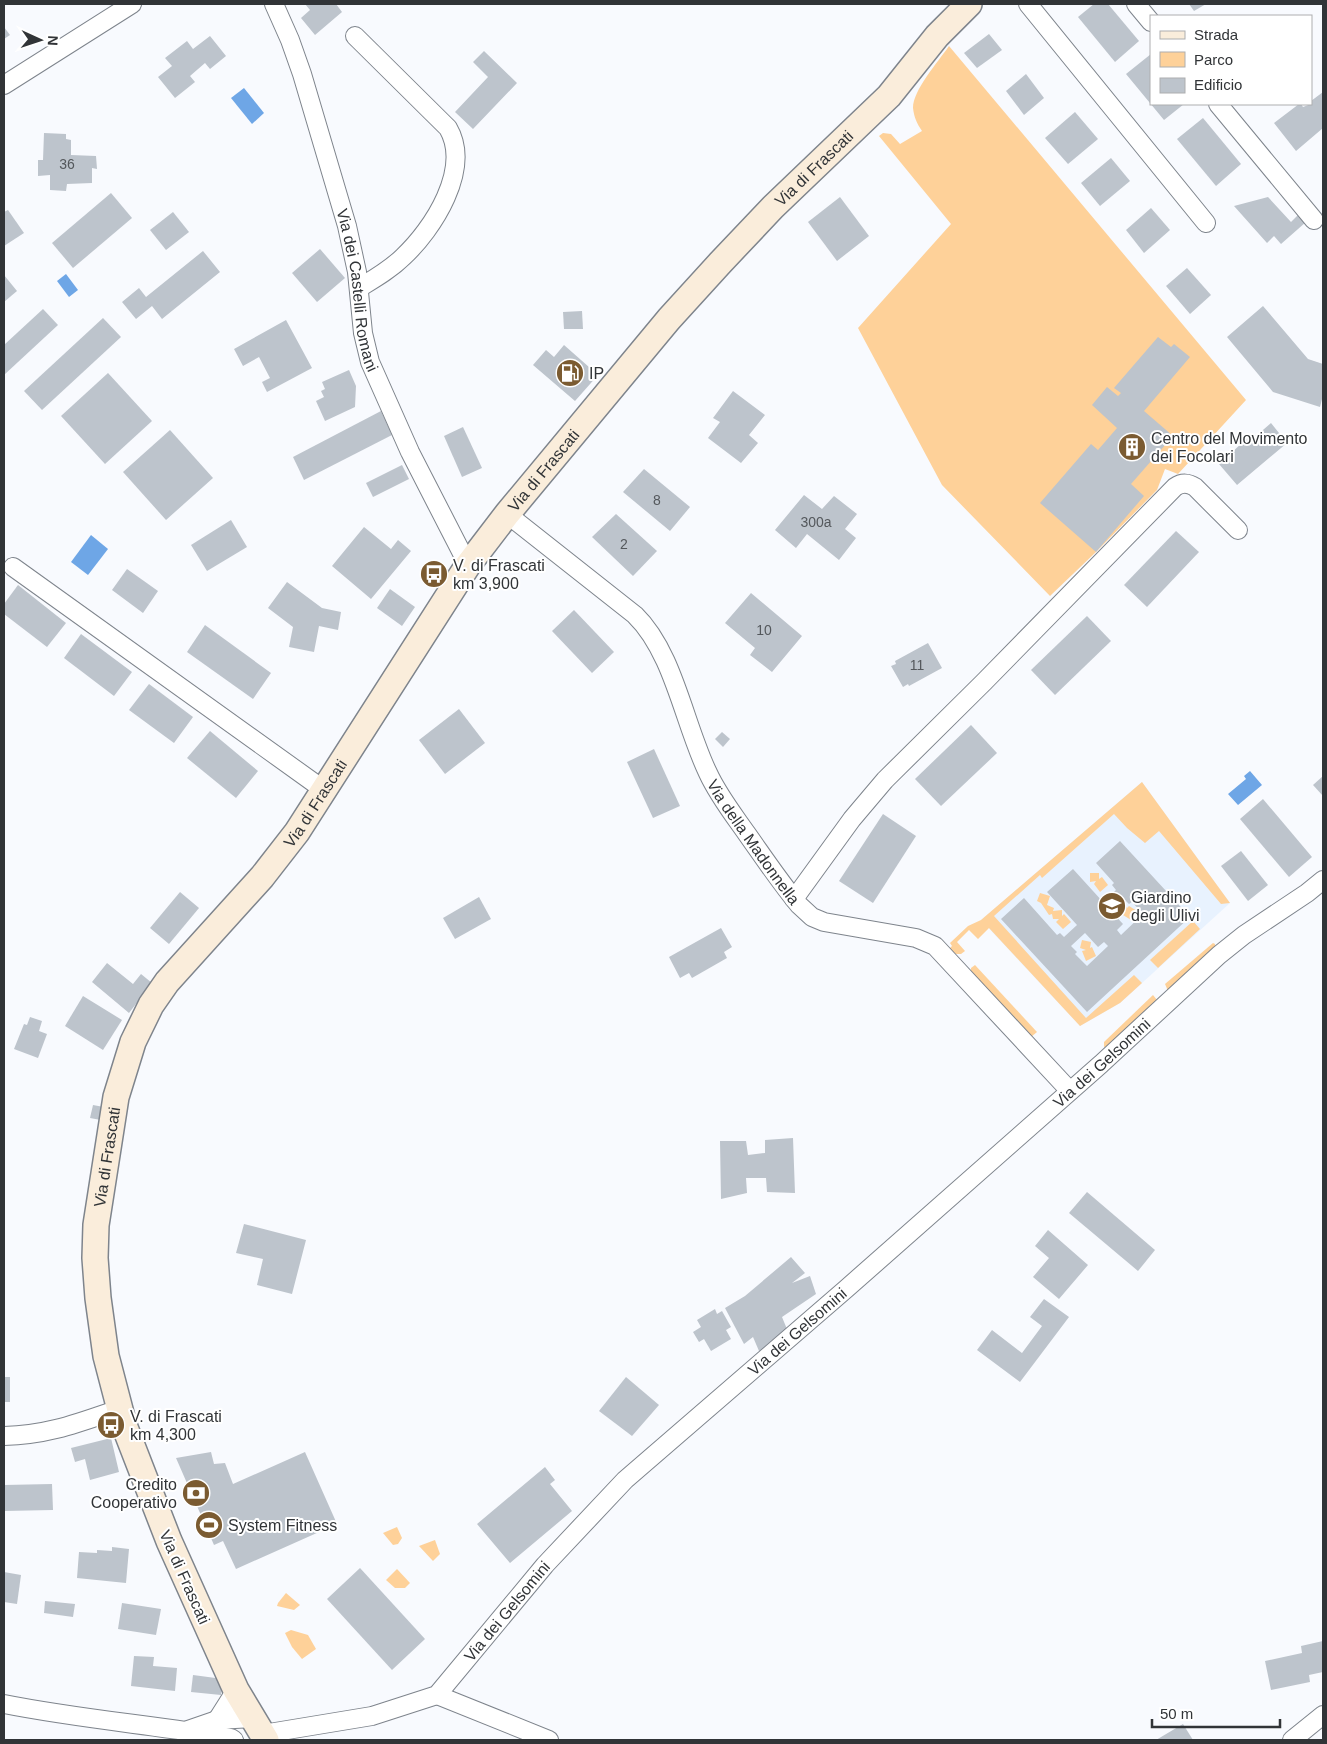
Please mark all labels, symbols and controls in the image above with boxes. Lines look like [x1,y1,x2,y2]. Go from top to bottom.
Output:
north arrow [15,15,65,65]
legend [1150,15,1312,105]
text: Strada [1194,26,1239,43]
text: N [45,35,61,46]
text: Parco [1194,51,1233,68]
text: Edificio [1194,76,1242,93]
street label: Via di Frascati [772,127,857,209]
house number: 36 [59,156,75,172]
street label: Via dei Castelli Romani [333,207,381,374]
fuel station icon: IP [555,358,585,388]
place label: IP [589,365,604,382]
street label: Via di Frascati [505,426,583,515]
place label: Centro del Movimento dei Focolari [1151,430,1308,465]
building icon: Centro del Movimento dei Focolari [1117,432,1147,462]
house number: 8 [653,492,661,508]
house number: 300a [800,514,832,530]
house number: 2 [620,536,628,552]
place label: V. di Frascati km 3,900 [453,557,545,592]
bus stop icon: V. di Frascati km 3,900 [419,559,449,589]
house number: 10 [756,622,772,638]
house number: 11 [910,657,924,673]
street label: Via di Frascati [281,756,350,851]
street label: Via della Madonnella [704,777,803,908]
place label: Giardino degli Ulivi [1131,889,1199,924]
school or university icon: Giardino degli Ulivi [1097,891,1127,921]
street label: Via dei Gelsomini [1050,1015,1154,1111]
street label: Via di Frascati [91,1106,123,1208]
street label: Via dei Gelsomini [745,1285,850,1379]
place label: V. di Frascati km 4,300 [130,1408,222,1443]
bus stop icon: V. di Frascati km 4,300 [96,1410,126,1440]
place label: Credito Cooperativo [91,1476,177,1511]
bank icon: Credito Cooperativo [181,1478,211,1508]
sports icon: System Fitness [194,1510,224,1540]
place label: System Fitness [228,1517,337,1534]
street label: Via di Frascati [156,1528,213,1627]
street label: Via dei Gelsomini [461,1558,553,1665]
scale bar [1152,1696,1280,1728]
text: 50 m [1160,1705,1193,1722]

